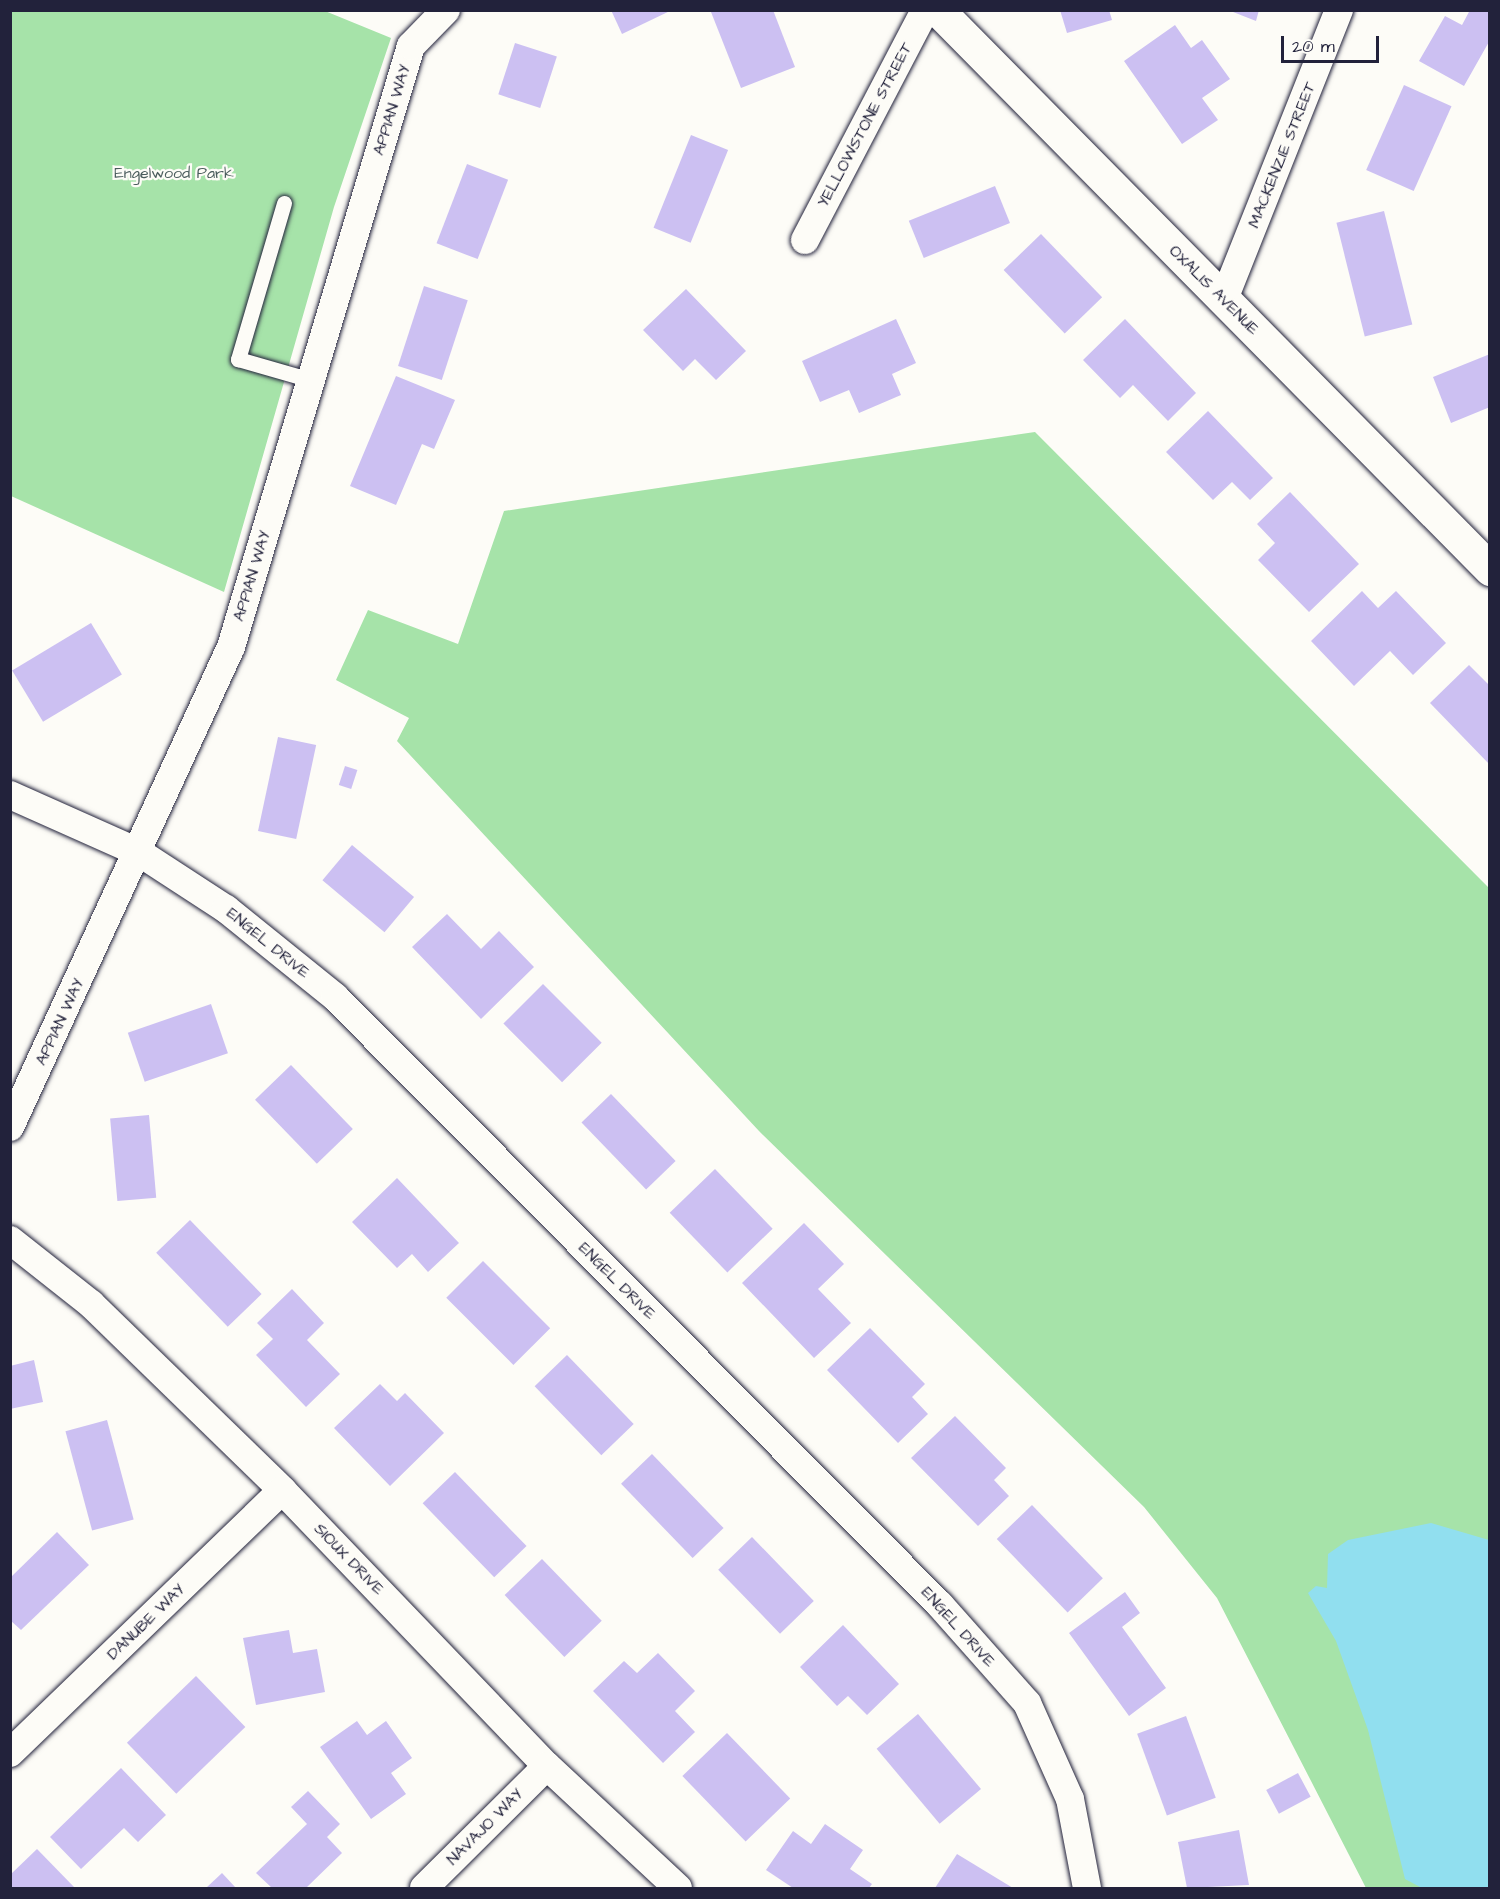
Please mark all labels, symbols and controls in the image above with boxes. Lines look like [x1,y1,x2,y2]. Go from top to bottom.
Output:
scale bar [1284,24,1382,62]
text: 20 m [1292,34,1335,59]
street label: YELLOWSTONE STREET [813,40,917,210]
street label: APPIAN WAY [369,62,415,158]
street label: MACKENZIE STREET [1244,79,1320,231]
park label: Engelwood Park [114,163,234,183]
street label: OXALIS AVENUE [1165,241,1263,339]
street label: APPIAN WAY [229,528,275,624]
street label: ENGEL DRIVE [223,904,313,982]
street label: APPIAN WAY [32,976,88,1068]
street label: ENGEL DRIVE [574,1238,660,1324]
street label: SIOUX DRIVE [310,1519,388,1599]
street label: DANUBE WAY [103,1580,189,1664]
street label: ENGEL DRIVE [917,1583,999,1671]
street label: NAVAJO WAY [443,1785,527,1869]

